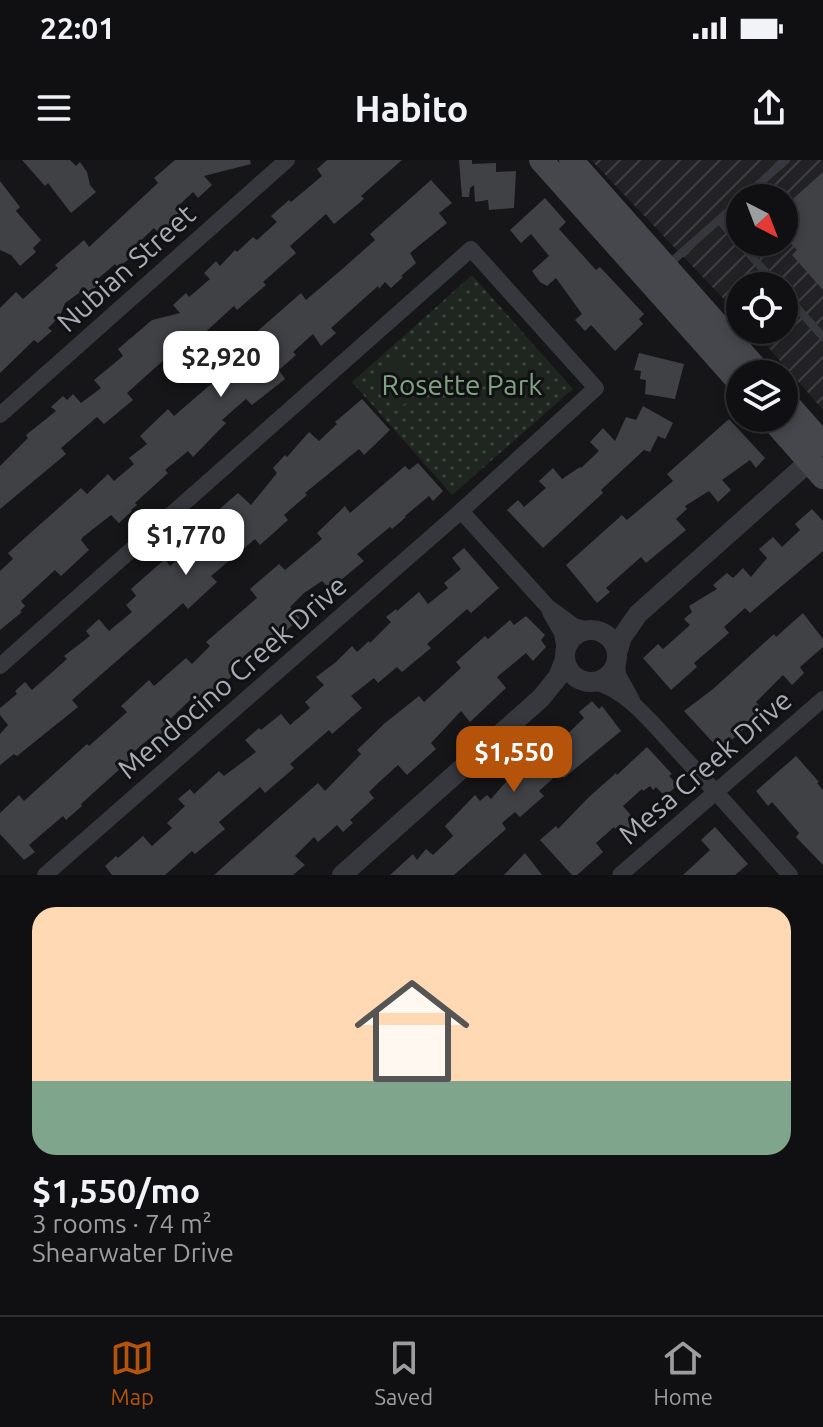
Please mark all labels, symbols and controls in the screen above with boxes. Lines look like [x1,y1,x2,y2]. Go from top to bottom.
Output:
text: 22:01 [40,11,115,45]
icon: menu [32,86,76,130]
icon: share [747,86,791,130]
text: Habito [355,88,468,129]
north arrow [726,184,798,256]
map controls [726,184,798,432]
street label: Nubian Street [51,198,201,337]
button: locate [726,272,798,344]
pin: $2,920 [156,331,286,399]
text: $2,920 [181,342,261,371]
button: layers [726,360,798,432]
park label: Rosette Park [382,369,542,400]
pin: $1,770 [121,509,251,577]
text: $1,770 [146,520,226,549]
street label: Mendocino Creek Drive [111,569,352,784]
street label: Mesa Creek Drive [612,683,797,850]
pin: $1,550 [449,726,579,794]
text: $1,550 [474,737,554,766]
icon: home [340,959,484,1103]
text: $1,550/mo [32,1171,200,1209]
text: 3 rooms · 74 m² [32,1209,212,1238]
text: Shearwater Drive [32,1238,234,1267]
tab: Map [110,1336,154,1409]
tab: Saved [375,1336,433,1409]
tab: Home [653,1336,713,1409]

